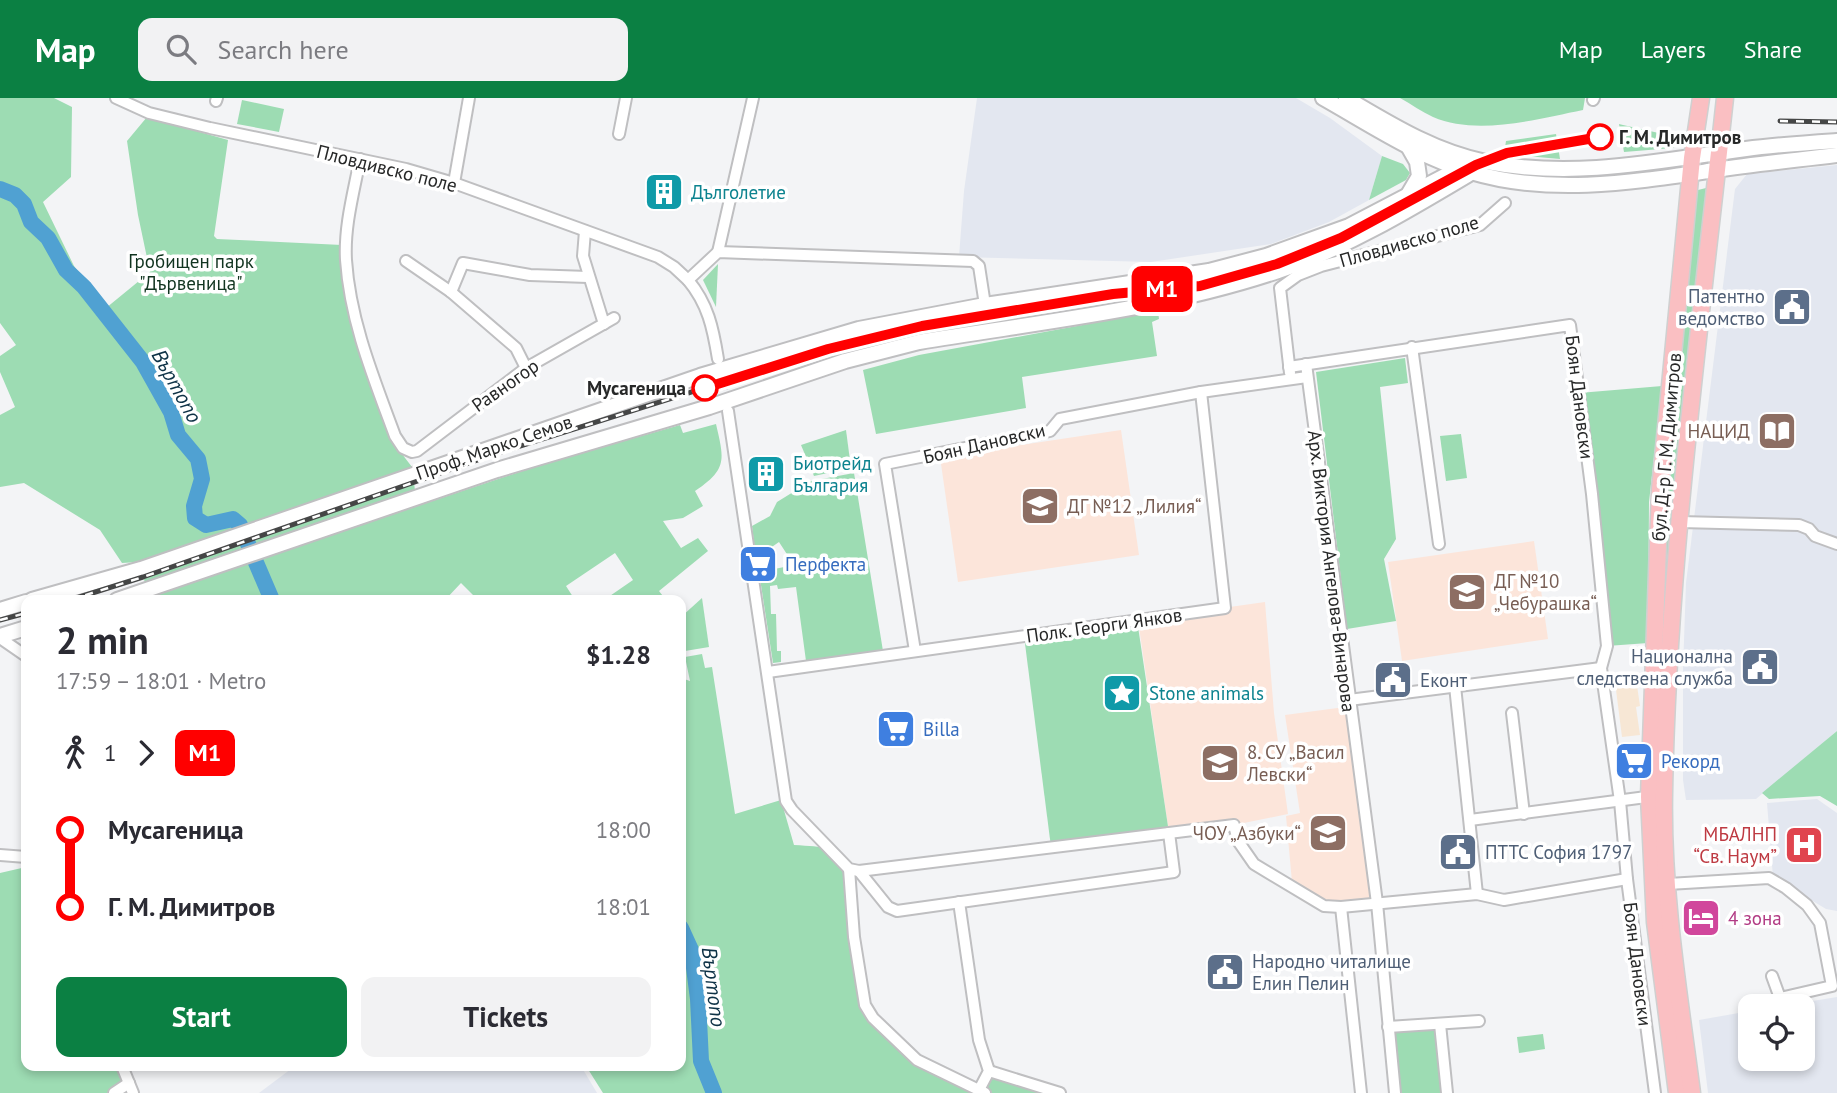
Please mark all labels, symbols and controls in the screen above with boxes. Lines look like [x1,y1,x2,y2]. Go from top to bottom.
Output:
search box [138,18,628,81]
text: Map [35,28,96,71]
icon: search [162,30,200,68]
text: Search here [218,33,349,66]
text: Map [1559,34,1603,65]
text: Layers [1641,34,1706,65]
text: Share [1744,34,1802,65]
marker: Г. М. Димитров [1587,124,1613,150]
place label: Г. М. Димитров [1619,125,1741,149]
street label: Пловдивско поле [314,139,460,197]
building icon: Дълголетие [643,171,685,213]
place label: Дълголетие [691,180,786,204]
street label: Пловдивско поле [1336,210,1482,272]
park label: Гробищен парк "Дървеница" [128,249,254,295]
line badge: M1 [1130,266,1194,312]
text: M1 [1146,273,1178,304]
place label: Патентно ведомство [1678,284,1765,330]
public building icon: Патентно ведомство [1771,286,1813,328]
street label: Боян Дановски [1560,334,1600,460]
water label: Въртопо [146,344,208,428]
street label: бул. Д-р Г. М. Димитров [1646,352,1686,542]
street label: Равногор [467,353,543,417]
marker: Мусагеница [692,375,718,401]
place label: Мусагеница [587,376,686,400]
street label: Проф. Марко Семов [413,409,575,485]
library icon: НАЦИД [1756,410,1798,452]
street label: Боян Дановски [921,417,1047,469]
place label: НАЦИД [1687,419,1750,443]
street label: Арх. Виктория Ангелова-Винарова [1303,429,1361,713]
place label: Биотрейд България [793,451,872,497]
building icon: Биотрейд България [745,453,787,495]
school or university icon: ДГ №12 „Лилия“ [1019,485,1061,527]
place label: ДГ №12 „Лилия“ [1067,494,1201,518]
supermarket icon: Перфекта [737,543,779,585]
place label: Перфекта [785,552,866,576]
place label: ДГ №10 „Чебурашка“ [1494,569,1597,615]
school or university icon: ДГ №10 „Чебурашка“ [1446,571,1488,613]
street label: Полк. Георги Янков [1025,602,1183,648]
text: 2 min [56,615,149,664]
text: $1.28 [586,638,651,671]
place label: Национална следствена служба [1577,644,1733,690]
public building icon: Национална следствена служба [1739,646,1781,688]
public building icon: Еконт [1372,659,1414,701]
text: 17:59 – 18:01 · Metro [56,666,266,695]
place label: Еконт [1420,668,1468,692]
place icon: Stone animals [1101,672,1143,714]
place label: Stone animals [1149,681,1264,705]
supermarket icon: Billa [875,708,917,750]
place label: Billa [923,717,960,741]
icon: walk [56,734,94,772]
icon: forward [127,734,165,772]
text: M1 [189,737,221,768]
text: 1 [104,738,117,767]
place label: 8. СУ „Васил Левски“ [1246,740,1345,786]
supermarket icon: Рекорд [1613,740,1655,782]
school or university icon: 8. СУ „Васил Левски“ [1199,742,1241,784]
place label: Рекорд [1661,749,1720,773]
school or university icon: ЧОУ „Азбуки“ [1307,812,1349,854]
text: Мусагеница [108,813,244,846]
text: 18:00 [596,815,651,844]
place label: ЧОУ „Азбуки“ [1193,821,1301,845]
place label: MБАЛНП “Св. Наум” [1694,822,1777,868]
hospital icon: MБАЛНП “Св. Наум” [1783,824,1825,866]
public building icon: ПТТС София 1797 [1437,831,1479,873]
place label: ПТТС София 1797 [1485,840,1632,864]
text: Г. М. Димитров [108,890,275,923]
text: 18:01 [596,892,651,921]
hotel icon: 4 зона [1680,897,1722,939]
street label: Боян Дановски [1618,901,1658,1027]
place label: 4 зона [1728,906,1782,930]
water label: Въртопо [696,946,732,1028]
place label: Народно читалище Елин Пелин [1252,949,1411,995]
public building icon: Народно читалище Елин Пелин [1204,951,1246,993]
button: Start [56,977,347,1057]
button: Tickets [361,977,651,1057]
map controls [1738,994,1815,1071]
button: locate [1738,994,1815,1071]

